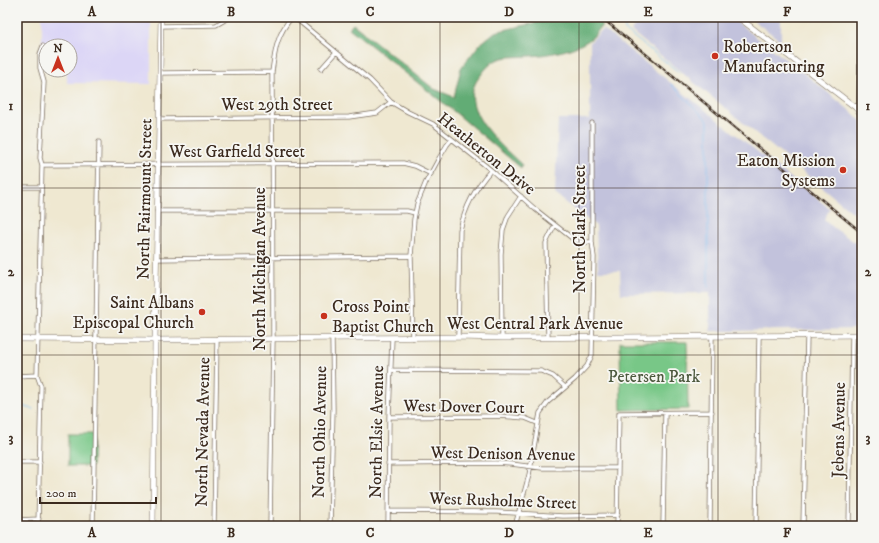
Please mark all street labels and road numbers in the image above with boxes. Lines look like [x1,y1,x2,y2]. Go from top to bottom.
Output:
street label: West 29th Street [220,94,333,116]
street label: Heatherton Drive [433,107,540,200]
street label: North Fairmount Street [133,118,157,280]
street label: West Garfield Street [168,141,306,163]
street label: North Clark Street [569,164,591,293]
street label: North Michigan Avenue [249,187,271,351]
street label: West Central Park Avenue [446,313,623,335]
street label: North Nevada Avenue [191,357,215,507]
street label: North Elsie Avenue [365,365,389,499]
street label: North Ohio Avenue [308,366,332,498]
street label: Jebens Avenue [827,382,851,480]
street label: West Dover Court [402,395,525,419]
street label: West Denison Avenue [429,442,576,466]
street label: West Rusholme Street [428,487,578,515]

